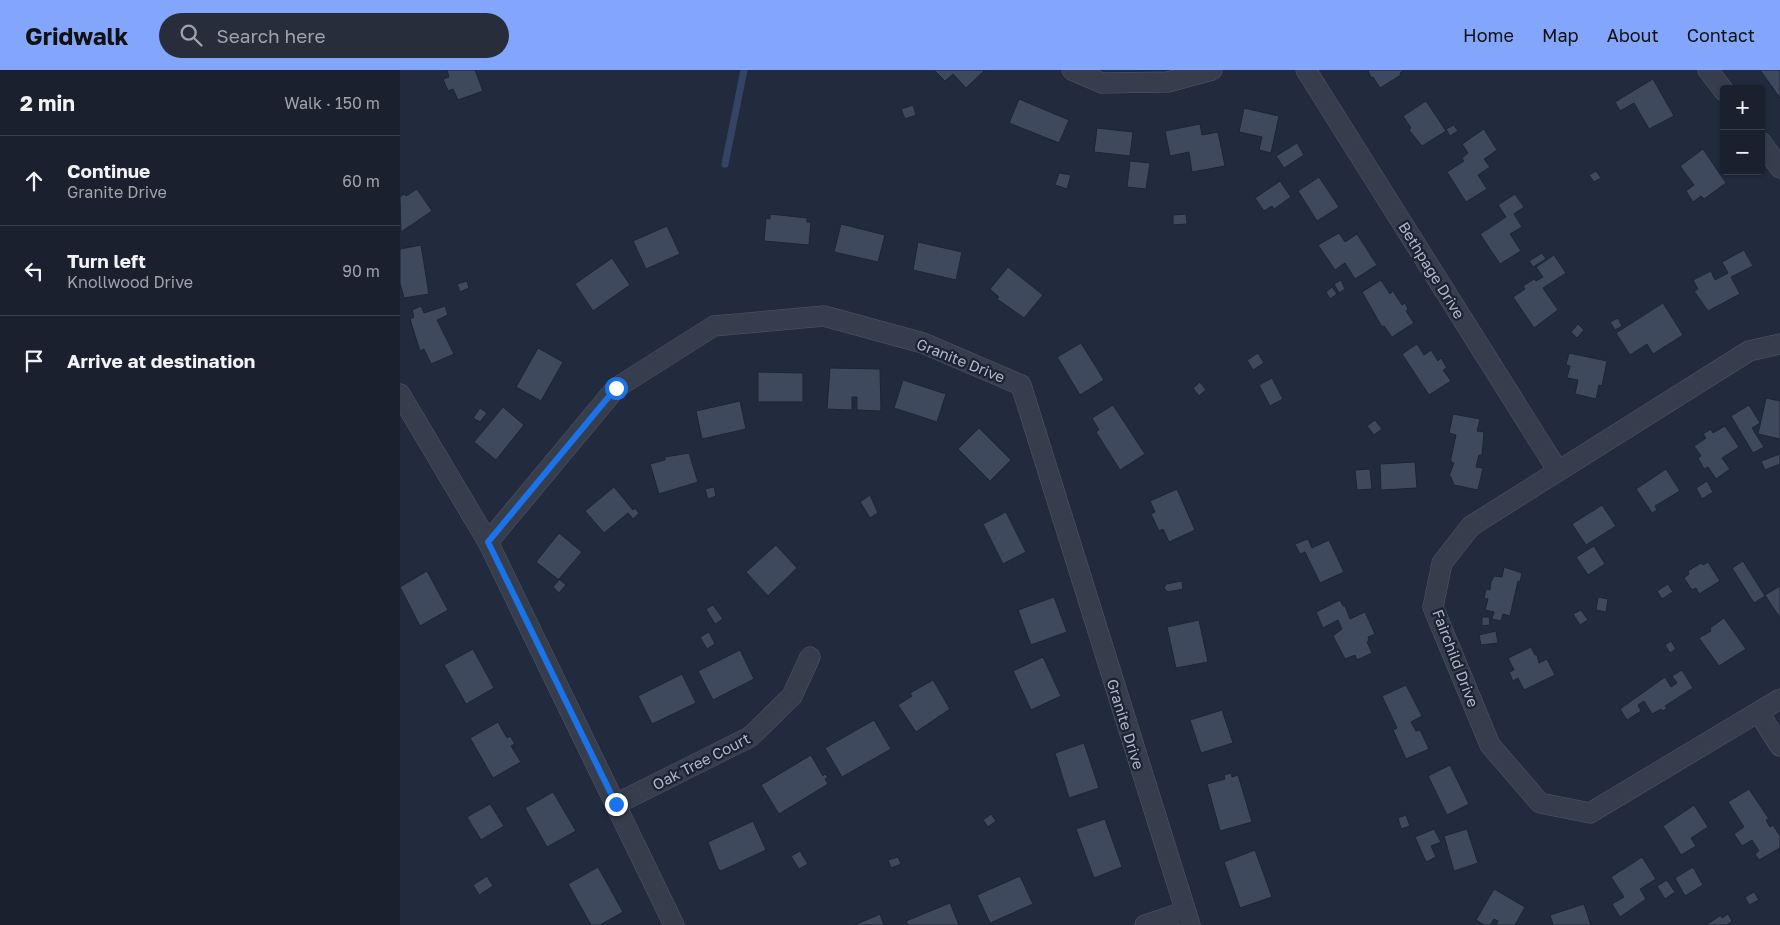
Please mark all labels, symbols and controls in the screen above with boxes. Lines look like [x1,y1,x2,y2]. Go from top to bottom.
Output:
search box [159,13,509,58]
text: Gridwalk [25,21,129,50]
icon: search [177,21,205,49]
text: Search here [217,24,325,47]
text: Home [1463,24,1514,46]
text: Map [1542,24,1579,46]
text: About [1607,24,1659,46]
text: Contact [1687,24,1755,46]
map controls [1720,85,1765,175]
button: + [1720,85,1765,130]
text: 2 min [20,90,75,116]
text: Walk · 150 m [284,93,380,113]
button: − [1720,130,1765,175]
text: Continue [67,159,150,182]
icon: ahead [20,167,48,195]
text: 60 m [342,171,380,191]
text: Granite Drive [67,182,167,202]
street label: Bethpage Drive [1395,218,1469,322]
text: Turn left [67,249,146,272]
icon: left [20,257,48,285]
text: 90 m [342,261,380,281]
text: Knollwood Drive [67,272,193,292]
street label: Granite Drive [914,334,1008,386]
icon: arrive [20,347,48,375]
text: Arrive at destination [67,349,255,372]
route start [605,377,628,400]
street label: Fairchild Drive [1429,607,1483,710]
street label: Granite Drive [1104,677,1148,772]
street label: Oak Tree Court [649,729,753,793]
route end [605,793,628,816]

